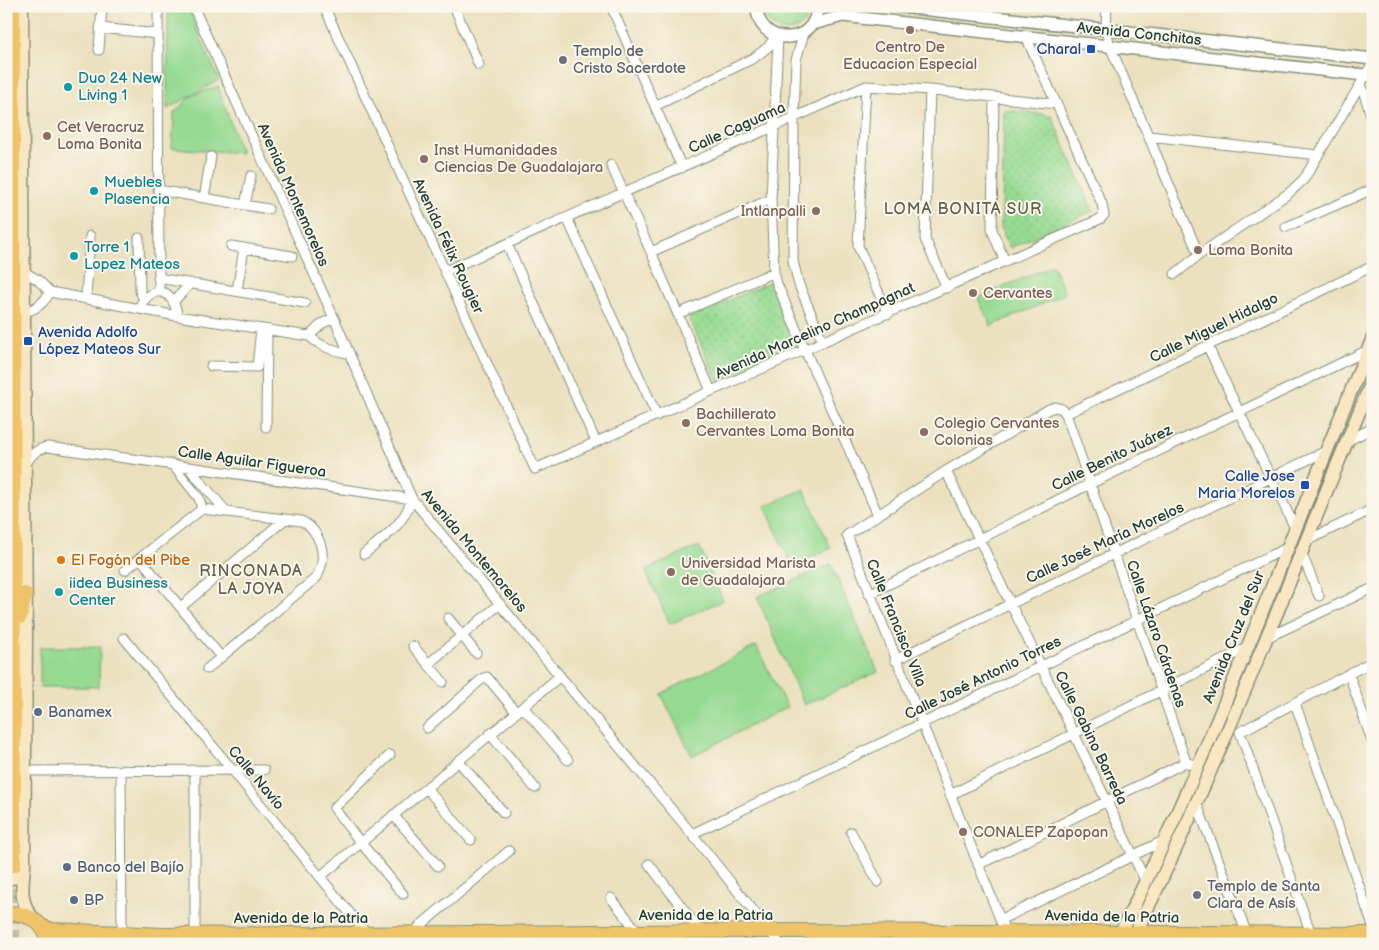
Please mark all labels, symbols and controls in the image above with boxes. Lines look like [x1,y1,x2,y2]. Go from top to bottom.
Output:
street label: Avenida Conchitas [1076,18,1203,50]
marker: Centro De Educacion Especial [904,24,916,36]
place label: Centro De Educacion Especial [843,38,977,74]
place label: Charal [1037,40,1081,59]
place label: Templo de Cristo Sacerdote [573,42,686,78]
marker: Charal [1085,43,1097,55]
marker: Templo de Cristo Sacerdote [557,54,569,66]
place label: Duo 24 New Living 1 [78,69,162,105]
marker: Duo 24 New Living 1 [62,81,74,93]
street label: Calle Caguama [686,98,788,158]
place label: Cet Veracruz Loma Bonita [57,118,145,154]
street label: Avenida Montemorelos [253,120,333,270]
marker: Cet Veracruz Loma Bonita [41,130,53,142]
place label: Inst Humanidades Ciencias De Guadalajara [434,141,603,177]
marker: Inst Humanidades Ciencias De Guadalajara [418,153,430,165]
place label: Muebles Plasencia [104,173,170,209]
street label: Avenida Félix Rougier [408,175,488,317]
marker: Muebles Plasencia [88,185,100,197]
district label: LOMA BONITA SUR [884,200,1042,219]
place label: Intlanpalli [741,202,806,221]
marker: Intlanpalli [810,205,822,217]
place label: Torre 1 Lopez Mateos [84,238,181,274]
place label: Loma Bonita [1208,241,1293,260]
marker: Loma Bonita [1192,244,1204,256]
marker: Torre 1 Lopez Mateos [68,250,80,262]
street label: Avenida Marcelino Champagnat [712,278,918,384]
place label: Cervantes [983,284,1053,303]
marker: Cervantes [967,287,979,299]
street label: Calle Miguel Hidalgo [1147,289,1281,367]
place label: Avenida Adolfo López Mateos Sur [38,323,161,359]
marker: Avenida Adolfo López Mateos Sur [22,335,34,347]
place label: Bachillerato Cervantes Loma Bonita [696,405,855,441]
place label: Colegio Cervantes Colonias [934,414,1060,450]
marker: Bachillerato Cervantes Loma Bonita [680,417,692,429]
street label: Calle Benito Juárez [1049,420,1176,495]
marker: Colegio Cervantes Colonias [918,426,930,438]
street label: Calle Aguilar Figueroa [177,442,327,482]
place label: Calle Jose Maria Morelos [1197,467,1296,503]
marker: Calle Jose Maria Morelos [1299,479,1311,491]
street label: Avenida Montemorelos [417,486,531,617]
street label: Calle José María Morelos [1023,498,1187,588]
place label: El Fogón del Pibe [71,551,190,570]
marker: El Fogón del Pibe [55,554,67,566]
place label: Universidad Marista de Guadalajara [681,554,816,590]
street label: Calle Francisco Villa [862,556,930,690]
street label: Calle Lázaro Cárdenas [1122,558,1190,711]
district label: RINCONADA LA JOYA [199,562,303,599]
marker: Universidad Marista de Guadalajara [665,566,677,578]
street label: Avenida Cruz del Sur [1199,568,1269,706]
place label: iidea Business Center [69,574,168,610]
marker: iidea Business Center [53,586,65,598]
street label: Calle José Antonio Torres [902,632,1065,724]
street label: Calle Gabino Barreda [1050,668,1132,808]
place label: Banamex [48,703,112,722]
marker: Banamex [32,706,44,718]
street label: Calle Navío [224,742,288,814]
place label: CONALEP Zapopan [973,823,1108,842]
marker: CONALEP Zapopan [957,826,969,838]
place label: Banco del Bajío [77,858,184,877]
marker: Banco del Bajío [61,861,73,873]
place label: Templo de Santa Clara de Asís [1207,877,1320,913]
marker: Templo de Santa Clara de Asís [1191,889,1203,901]
place label: BP [84,891,104,910]
marker: BP [68,894,80,906]
street label: Avenida de la Patria [639,906,773,925]
street label: Avenida de la Patria [1045,906,1179,928]
street label: Avenida de la Patria [234,909,368,928]

